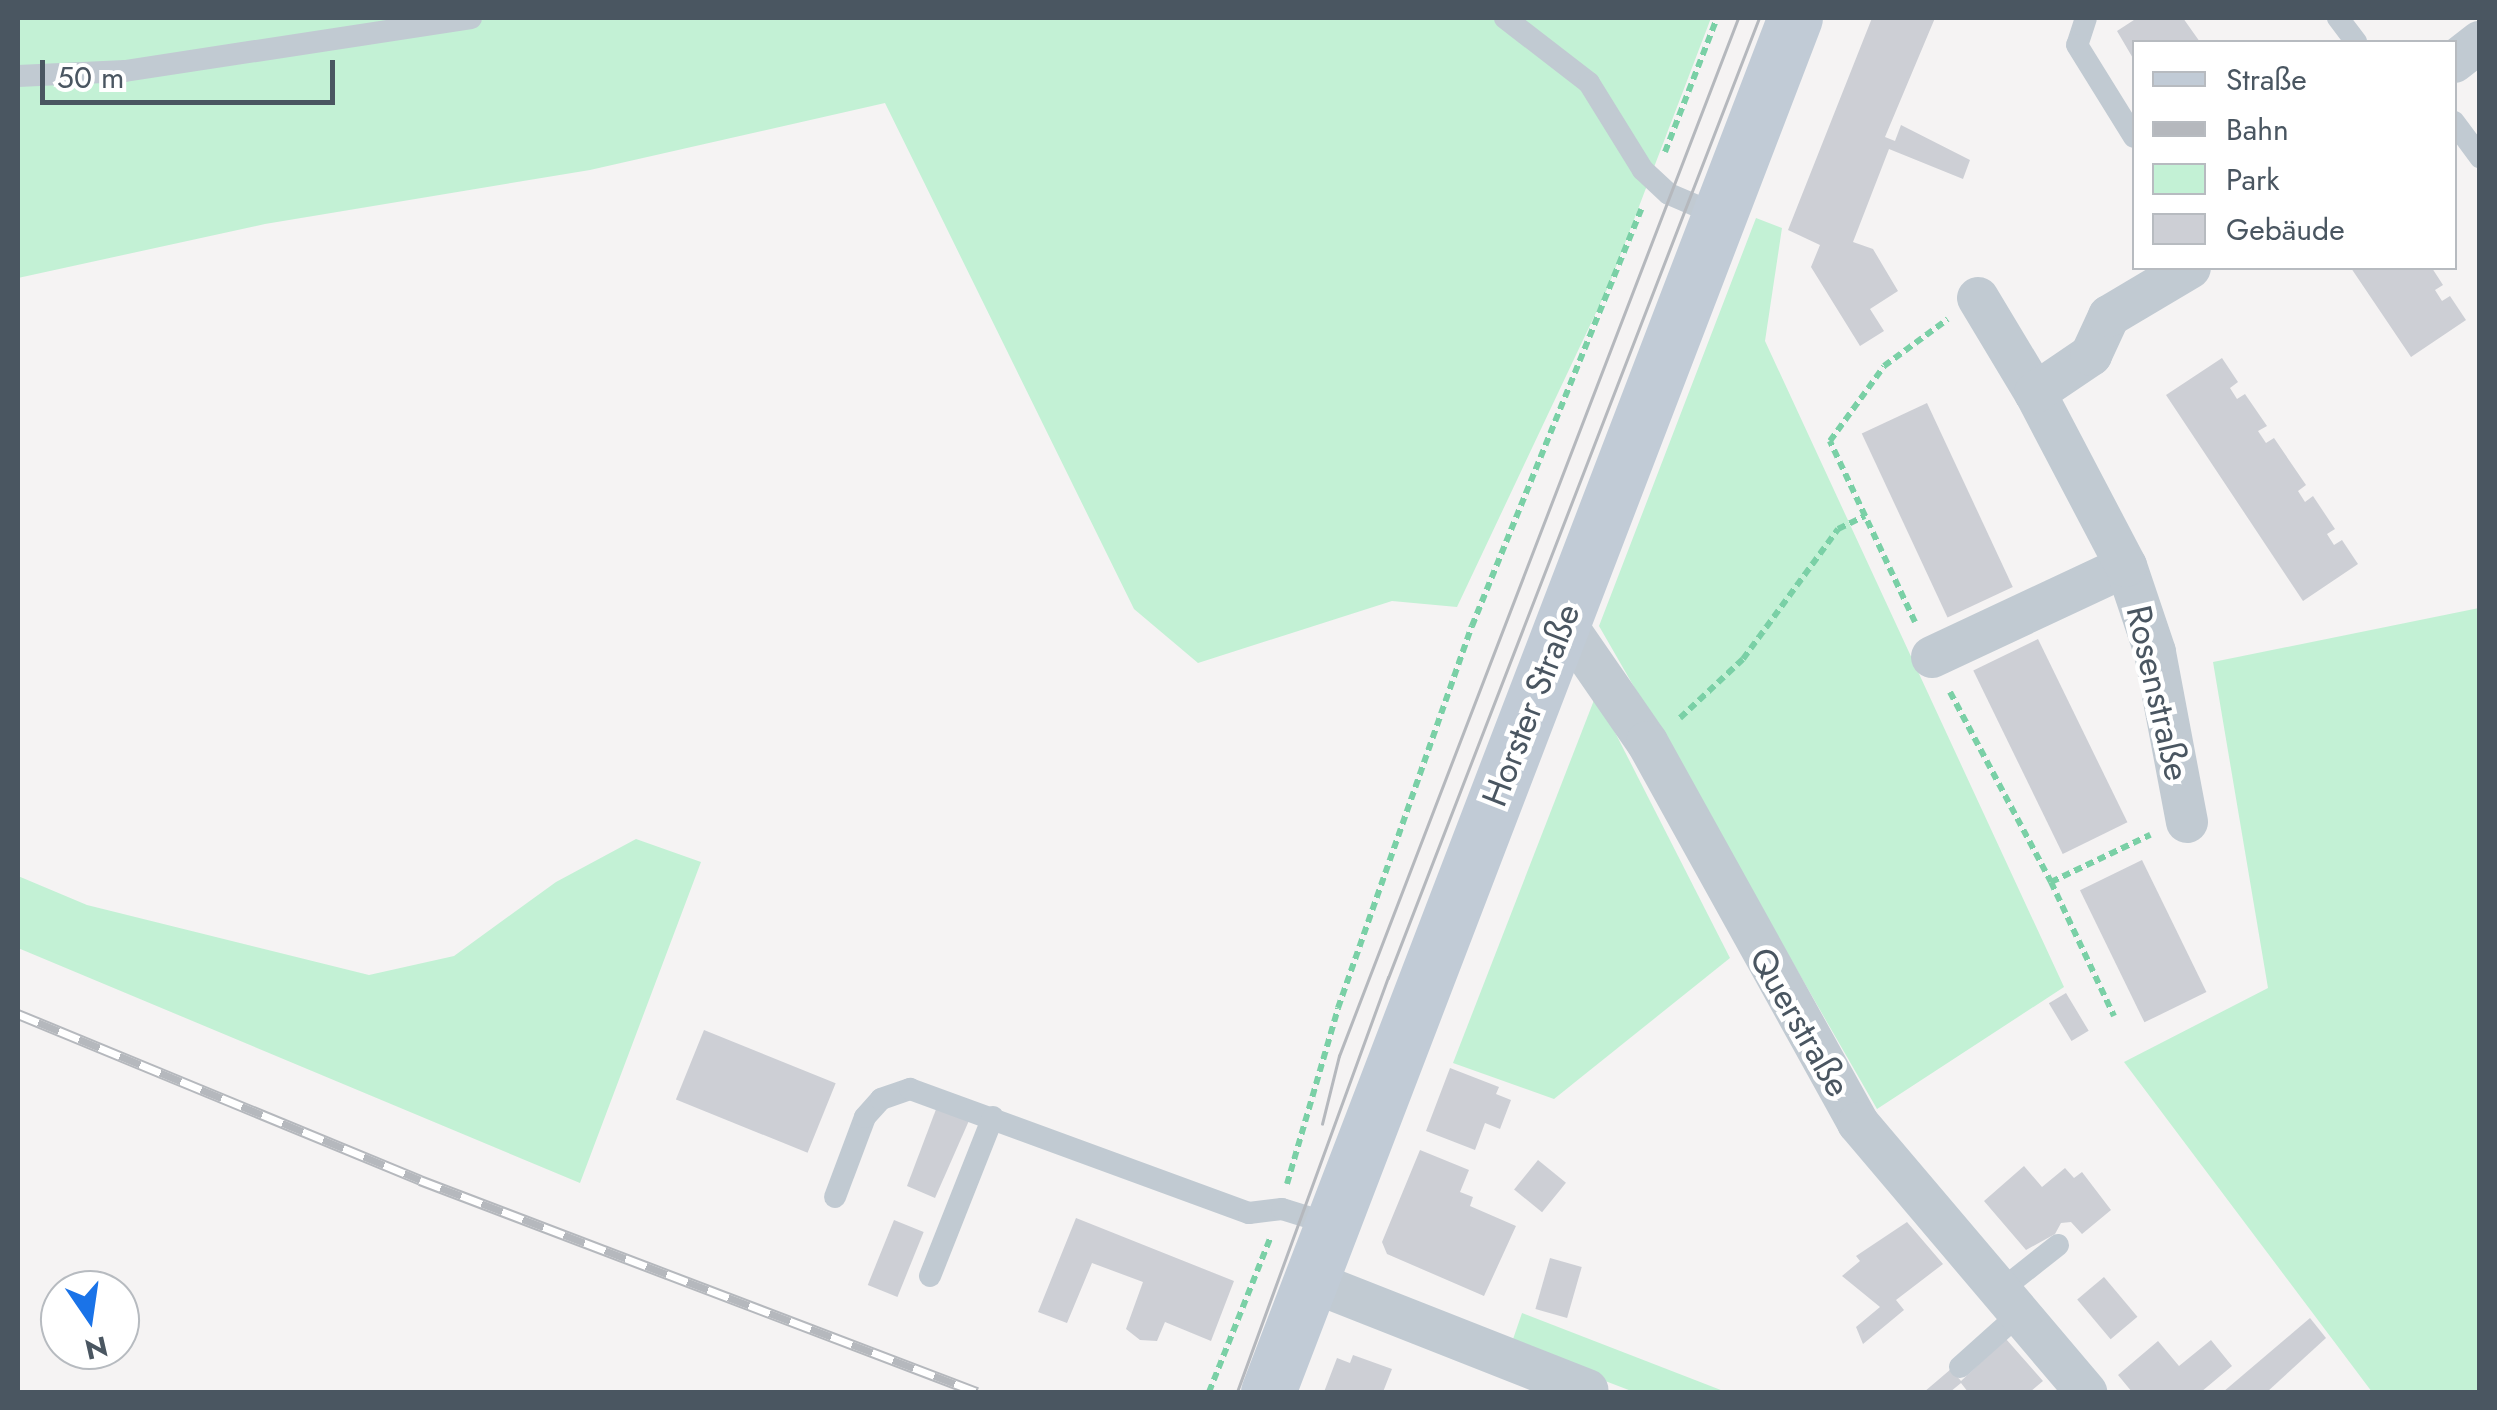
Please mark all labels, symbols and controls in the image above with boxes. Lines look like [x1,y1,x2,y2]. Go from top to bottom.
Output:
scale bar [45,40,340,102]
legend [2132,40,2457,270]
text: 50 m [57,56,124,99]
text: Straße [2226,58,2307,101]
text: Bahn [2226,108,2289,151]
text: Park [2226,158,2279,201]
text: Gebäude [2226,208,2345,251]
street label: Horster Straße [1473,598,1589,812]
street label: Rosenstraße [2117,601,2199,785]
street label: Querstraße [1741,940,1859,1104]
north arrow [40,1270,140,1370]
text: N [81,1325,112,1370]

